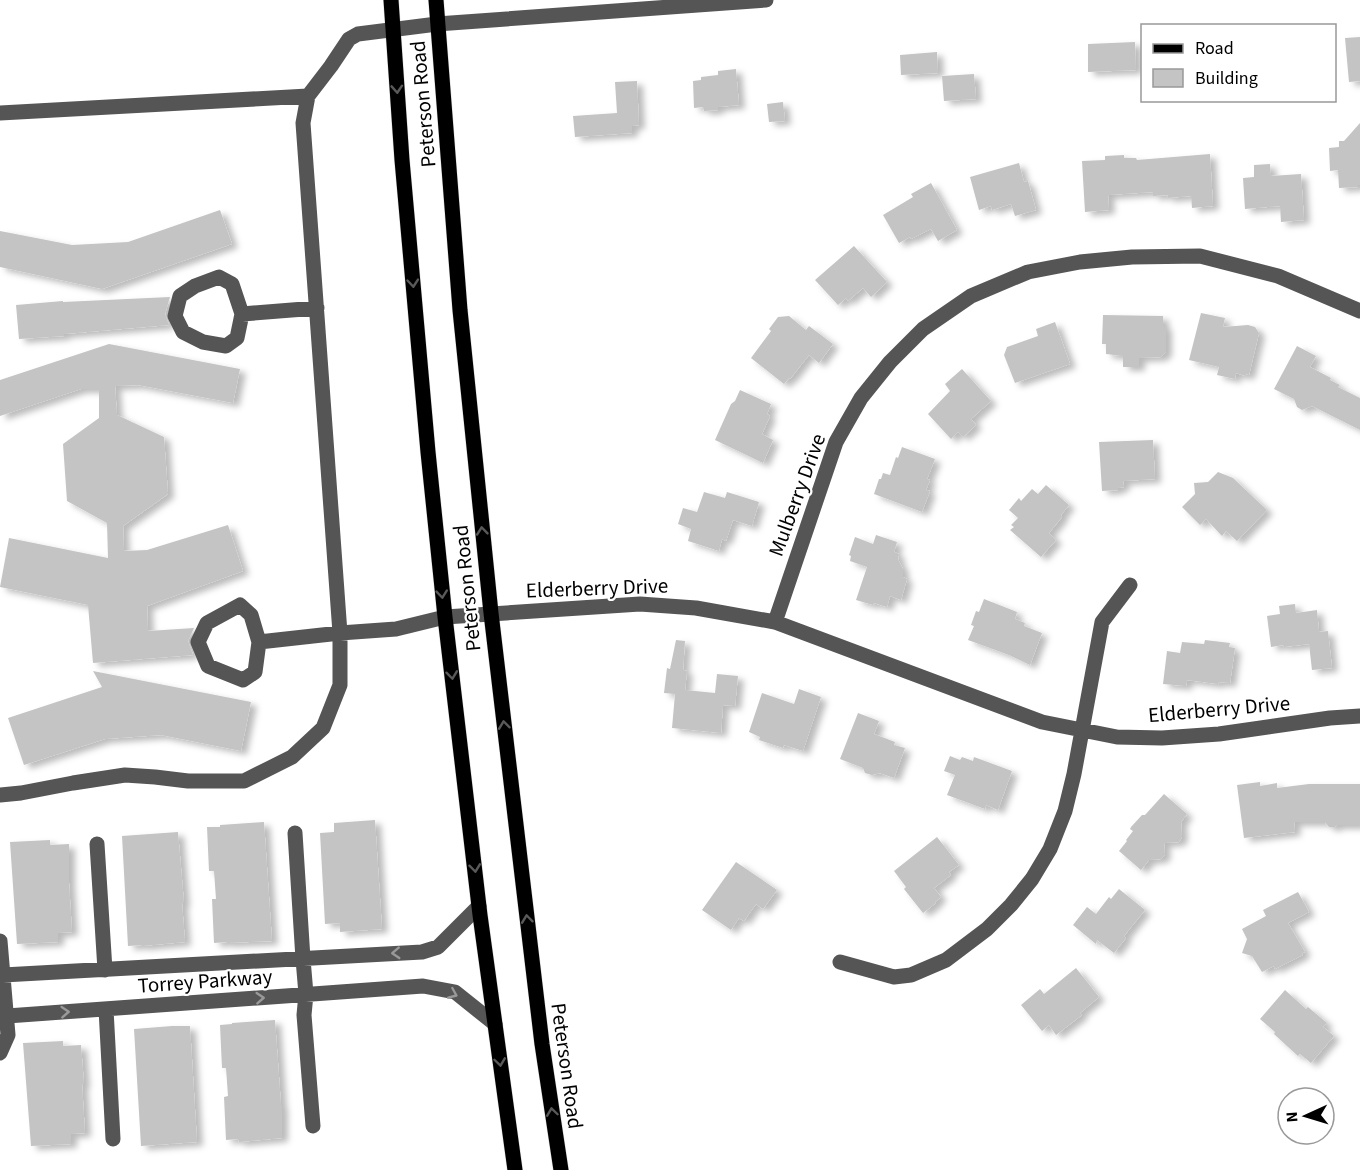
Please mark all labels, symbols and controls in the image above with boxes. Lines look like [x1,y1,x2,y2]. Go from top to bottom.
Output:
legend [1141,24,1336,102]
text: Road [1195,36,1234,61]
street label: Peterson Road [403,39,443,169]
text: Building [1195,66,1258,91]
one-way arrow [390,84,403,93]
one-way arrow [406,278,419,287]
street label: Mulberry Drive [761,429,833,561]
street label: Peterson Road [445,523,489,653]
one-way arrow [476,527,489,536]
street label: Elderberry Drive [525,571,669,605]
one-way arrow [435,589,448,599]
one-way arrow [445,670,457,679]
street label: Elderberry Drive [1147,688,1291,730]
one-way arrow [498,721,511,730]
one-way arrow [468,864,480,873]
one-way arrow [521,914,534,923]
one-way arrow [392,947,401,960]
street label: Torrey Parkway [137,961,273,1001]
one-way arrow [446,987,457,999]
one-way arrow [255,992,264,1005]
street label: Peterson Road [543,1001,591,1131]
one-way arrow [61,1006,70,1019]
one-way arrow [494,1057,506,1066]
north arrow [1276,1086,1336,1146]
one-way arrow [547,1108,559,1117]
text: N [1281,1111,1303,1123]

